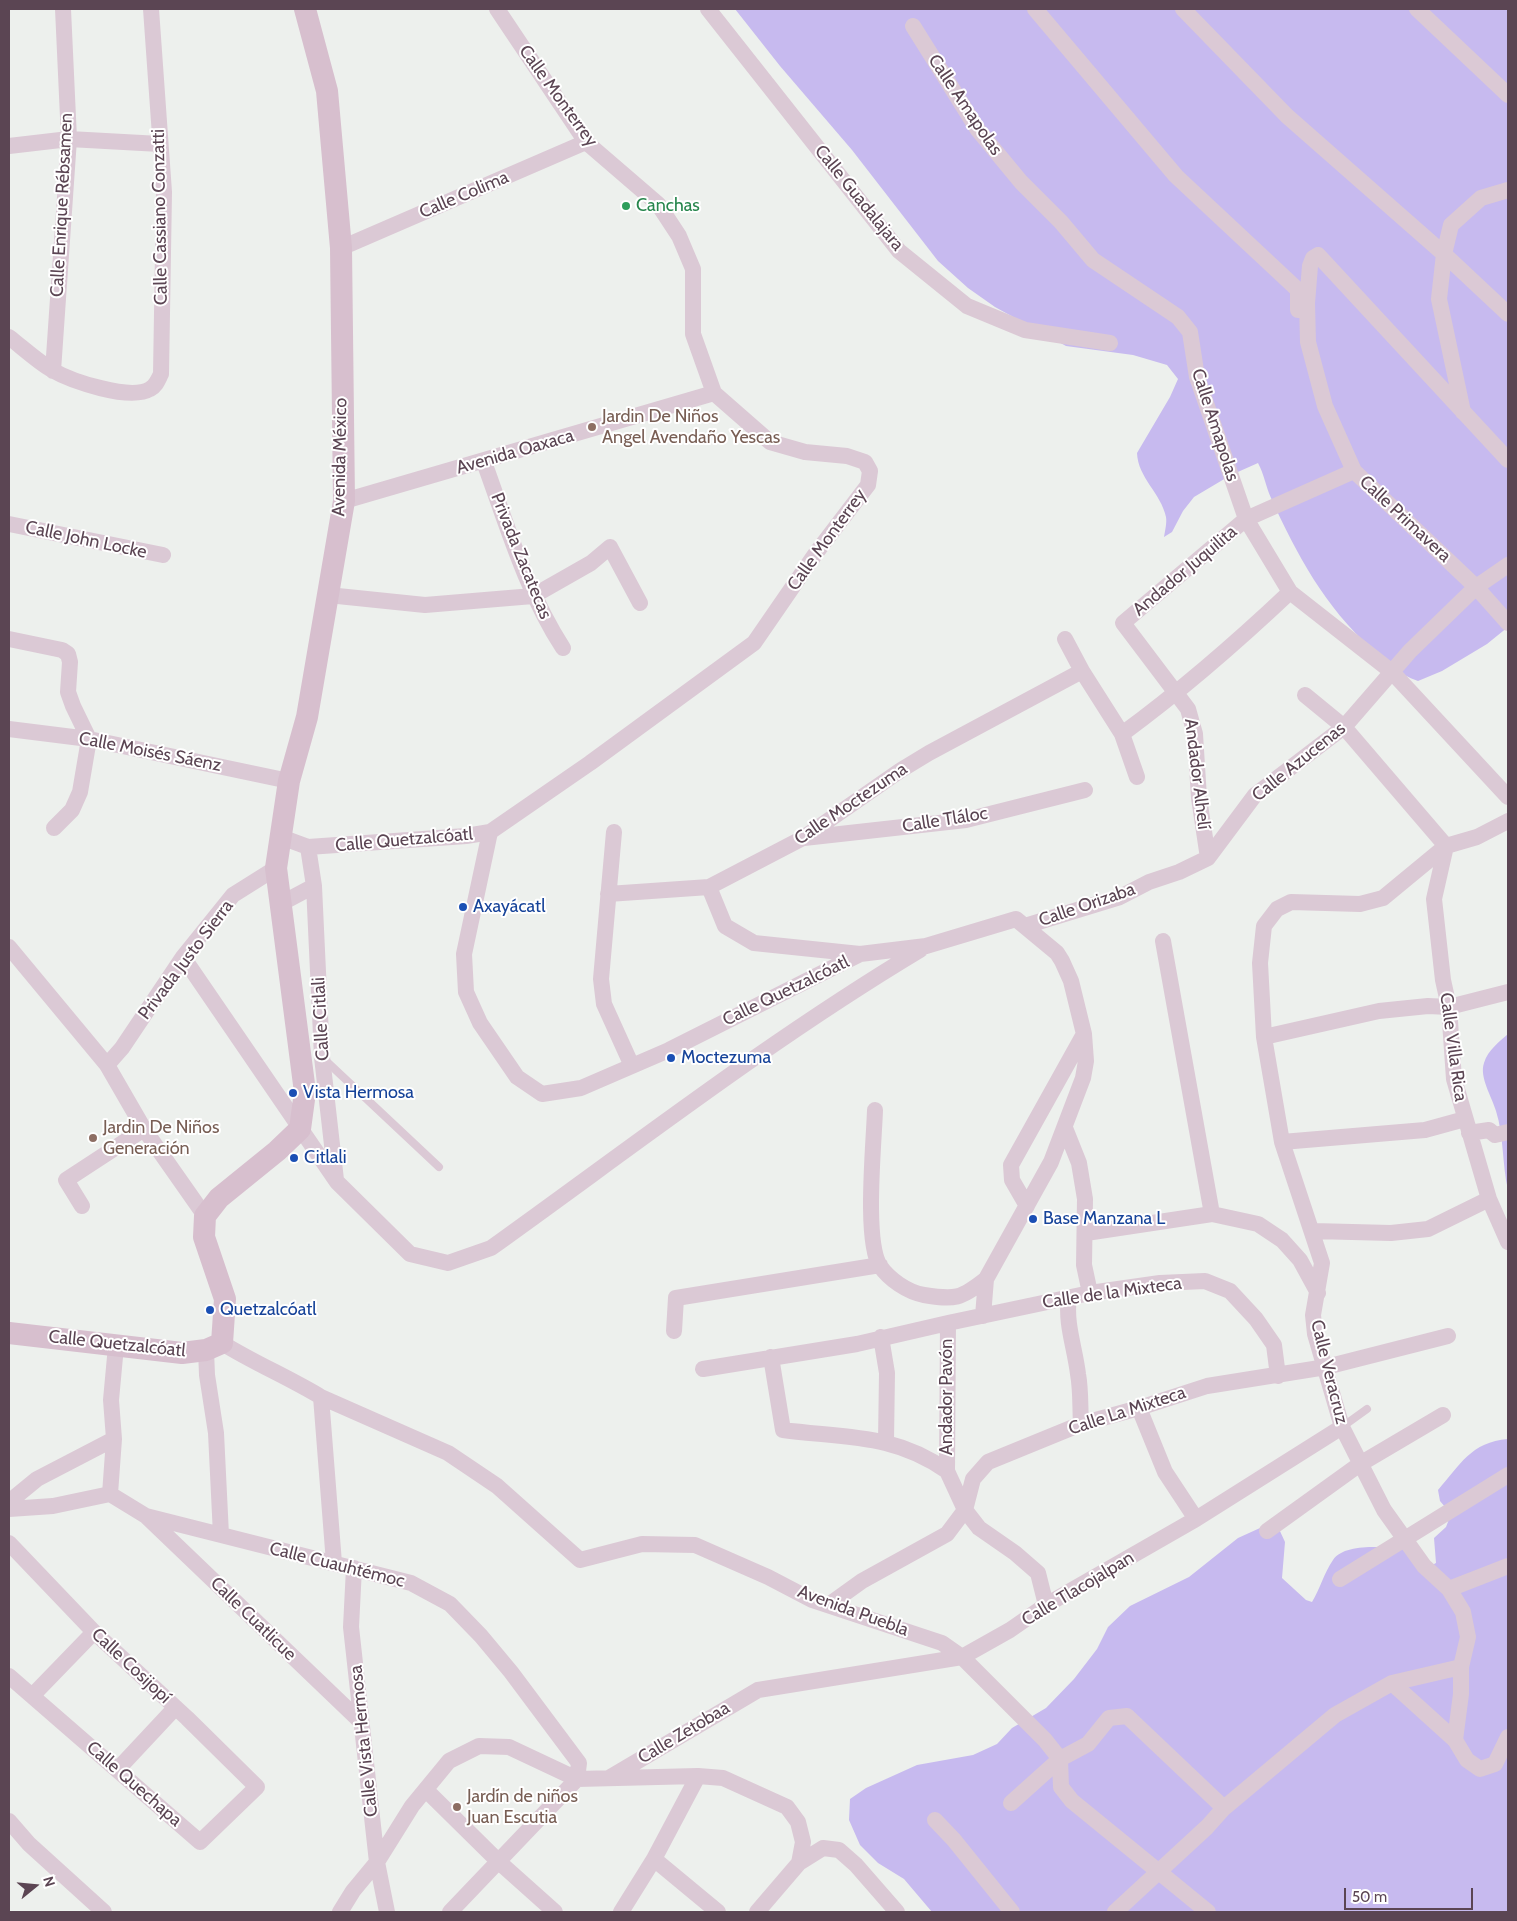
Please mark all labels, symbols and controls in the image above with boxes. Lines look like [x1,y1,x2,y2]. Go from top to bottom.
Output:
street label: Calle Monterrey [514,41,602,151]
street label: Calle Amapolas [923,50,1007,160]
street label: Calle Enrique Rébsamen [46,112,78,298]
street label: Calle Cassiano Conzatti [148,129,172,305]
street label: Calle Guadalajara [810,141,908,255]
street label: Calle Colima [416,167,512,223]
place label: Canchas [636,195,700,217]
marker: Canchas [620,200,632,212]
street label: Calle Amapolas [1187,366,1243,484]
street label: Avenida México [328,397,352,517]
place label: Jardin De Niños Angel Avendaño Yescas [602,406,780,448]
marker: Jardin De Niños Angel Avendaño Yescas [586,421,598,433]
street label: Avenida Oaxaca [454,425,576,479]
street label: Calle Primavera [1355,471,1455,567]
street label: Calle Monterrey [783,485,871,595]
street label: Privada Zacatecas [486,490,556,622]
street label: Calle John Locke [23,517,149,563]
street label: Andador Juquilita [1129,521,1241,621]
street label: Andador Alhelí [1179,717,1215,831]
street label: Calle Azucenas [1248,718,1350,806]
street label: Calle Moisés Sáenz [77,728,223,776]
street label: Calle Moctezuma [790,758,912,850]
street label: Calle Tláloc [901,803,989,837]
street label: Calle Quetzalcóatl [334,823,474,857]
street label: Calle Orizaba [1036,878,1138,932]
street label: Privada Justo Sierra [134,896,238,1024]
place label: Axayácatl [473,896,545,918]
marker: Axayácatl [457,901,469,913]
street label: Calle Quetzalcóatl [719,951,853,1031]
street label: Calle Citlali [308,977,334,1061]
street label: Calle Villa Rica [1435,991,1471,1103]
place label: Moctezuma [681,1047,771,1069]
marker: Moctezuma [665,1052,677,1064]
place label: Vista Hermosa [303,1082,414,1104]
marker: Vista Hermosa [287,1087,299,1099]
place label: Jardin De Niños Generación [103,1117,219,1160]
marker: Jardin De Niños Generación [87,1132,99,1144]
place label: Citlali [304,1147,346,1169]
marker: Citlali [288,1152,300,1164]
place label: Base Manzana L [1043,1208,1165,1230]
marker: Base Manzana L [1027,1213,1039,1225]
street label: Calle de la Mixteca [1041,1273,1183,1313]
place label: Quetzalcóatl [220,1299,316,1321]
marker: Quetzalcóatl [204,1304,216,1316]
street label: Calle Veracruz [1306,1318,1352,1426]
street label: Calle Quetzalcóatl [47,1326,187,1362]
street label: Andador Pavón [936,1339,958,1455]
street label: Calle La Mixteca [1066,1382,1188,1440]
street label: Calle Cuauhtémoc [267,1538,407,1592]
street label: Calle Tlacojalpan [1018,1547,1138,1631]
street label: Calle Cuatlicue [206,1573,300,1665]
street label: Avenida Puebla [795,1581,911,1641]
street label: Calle Cosijopí [87,1624,175,1708]
street label: Calle Vista Hermosa [345,1664,383,1818]
street label: Calle Zetobaa [634,1697,734,1769]
street label: Calle Quechapa [82,1737,186,1831]
place label: Jardín de niños Juan Escutia [467,1786,578,1828]
marker: Jardín de niños Juan Escutia [451,1801,463,1813]
north arrow [10,1861,60,1911]
text: N [39,1874,59,1889]
scale bar [1347,1878,1476,1910]
text: 50 m [1352,1888,1387,1906]

